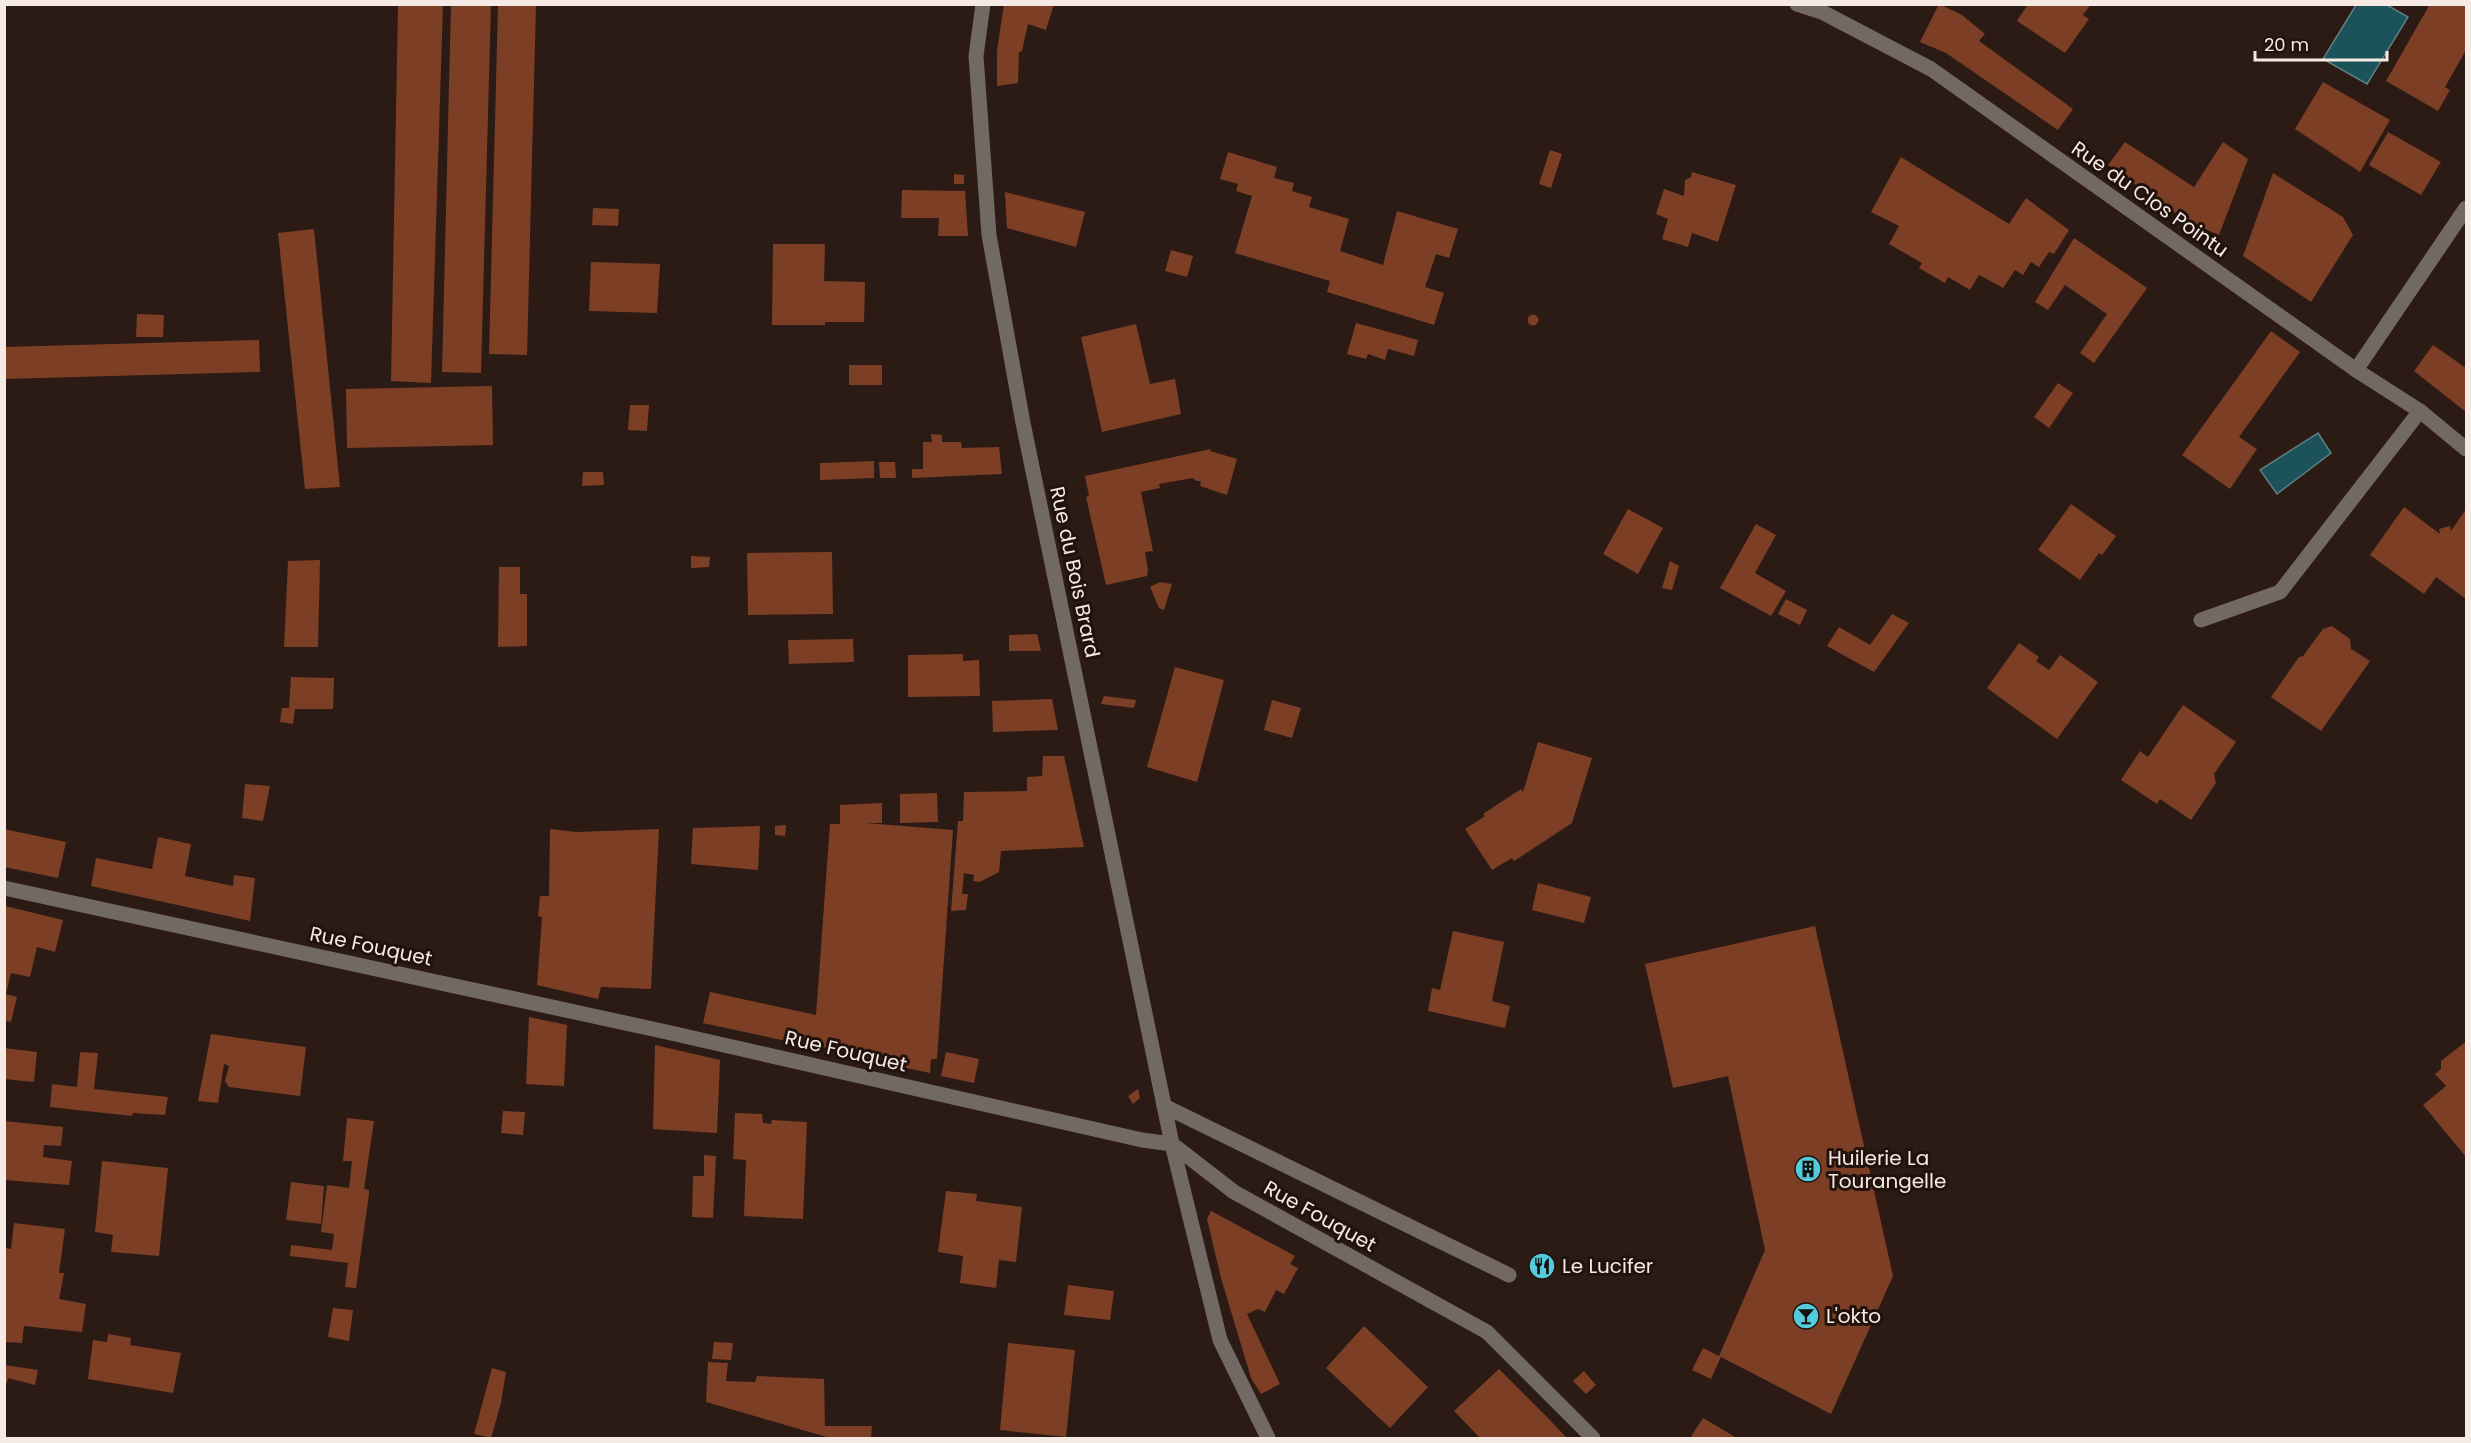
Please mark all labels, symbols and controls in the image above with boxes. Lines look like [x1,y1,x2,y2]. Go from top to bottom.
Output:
scale bar [2255,24,2387,62]
text: 20 m [2264,32,2309,57]
street label: Rue du Clos Pointu [2066,134,2234,264]
street label: Rue du Bois Brard [1043,484,1107,660]
street label: Rue Fouquet [307,919,435,973]
street label: Rue Fouquet [782,1023,910,1079]
place label: Huilerie La Tourangelle [1828,1144,1946,1195]
building icon: Huilerie La Tourangelle [1793,1154,1823,1184]
street label: Rue Fouquet [1259,1174,1381,1258]
restaurant icon: Le Lucifer [1527,1251,1557,1281]
place label: Le Lucifer [1562,1252,1653,1280]
bar icon: L'okto [1791,1301,1821,1331]
place label: L'okto [1826,1302,1881,1330]

